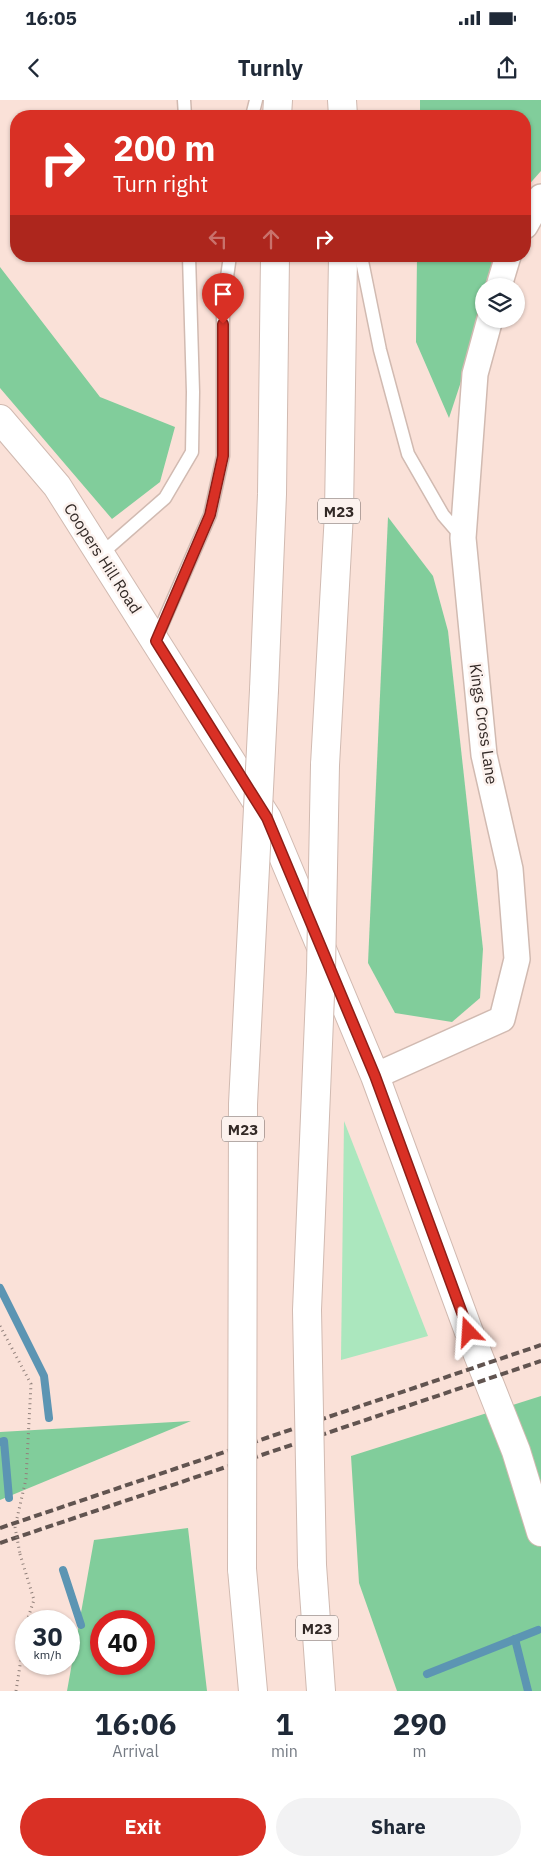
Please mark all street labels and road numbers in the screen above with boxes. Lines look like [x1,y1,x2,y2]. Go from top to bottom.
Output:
road number: M23 [318,498,360,524]
street label: Coopers Hill Road [60,499,146,617]
street label: Kings Cross Lane [466,662,502,786]
road number: M23 [222,1116,264,1142]
road number: M23 [296,1616,338,1640]

